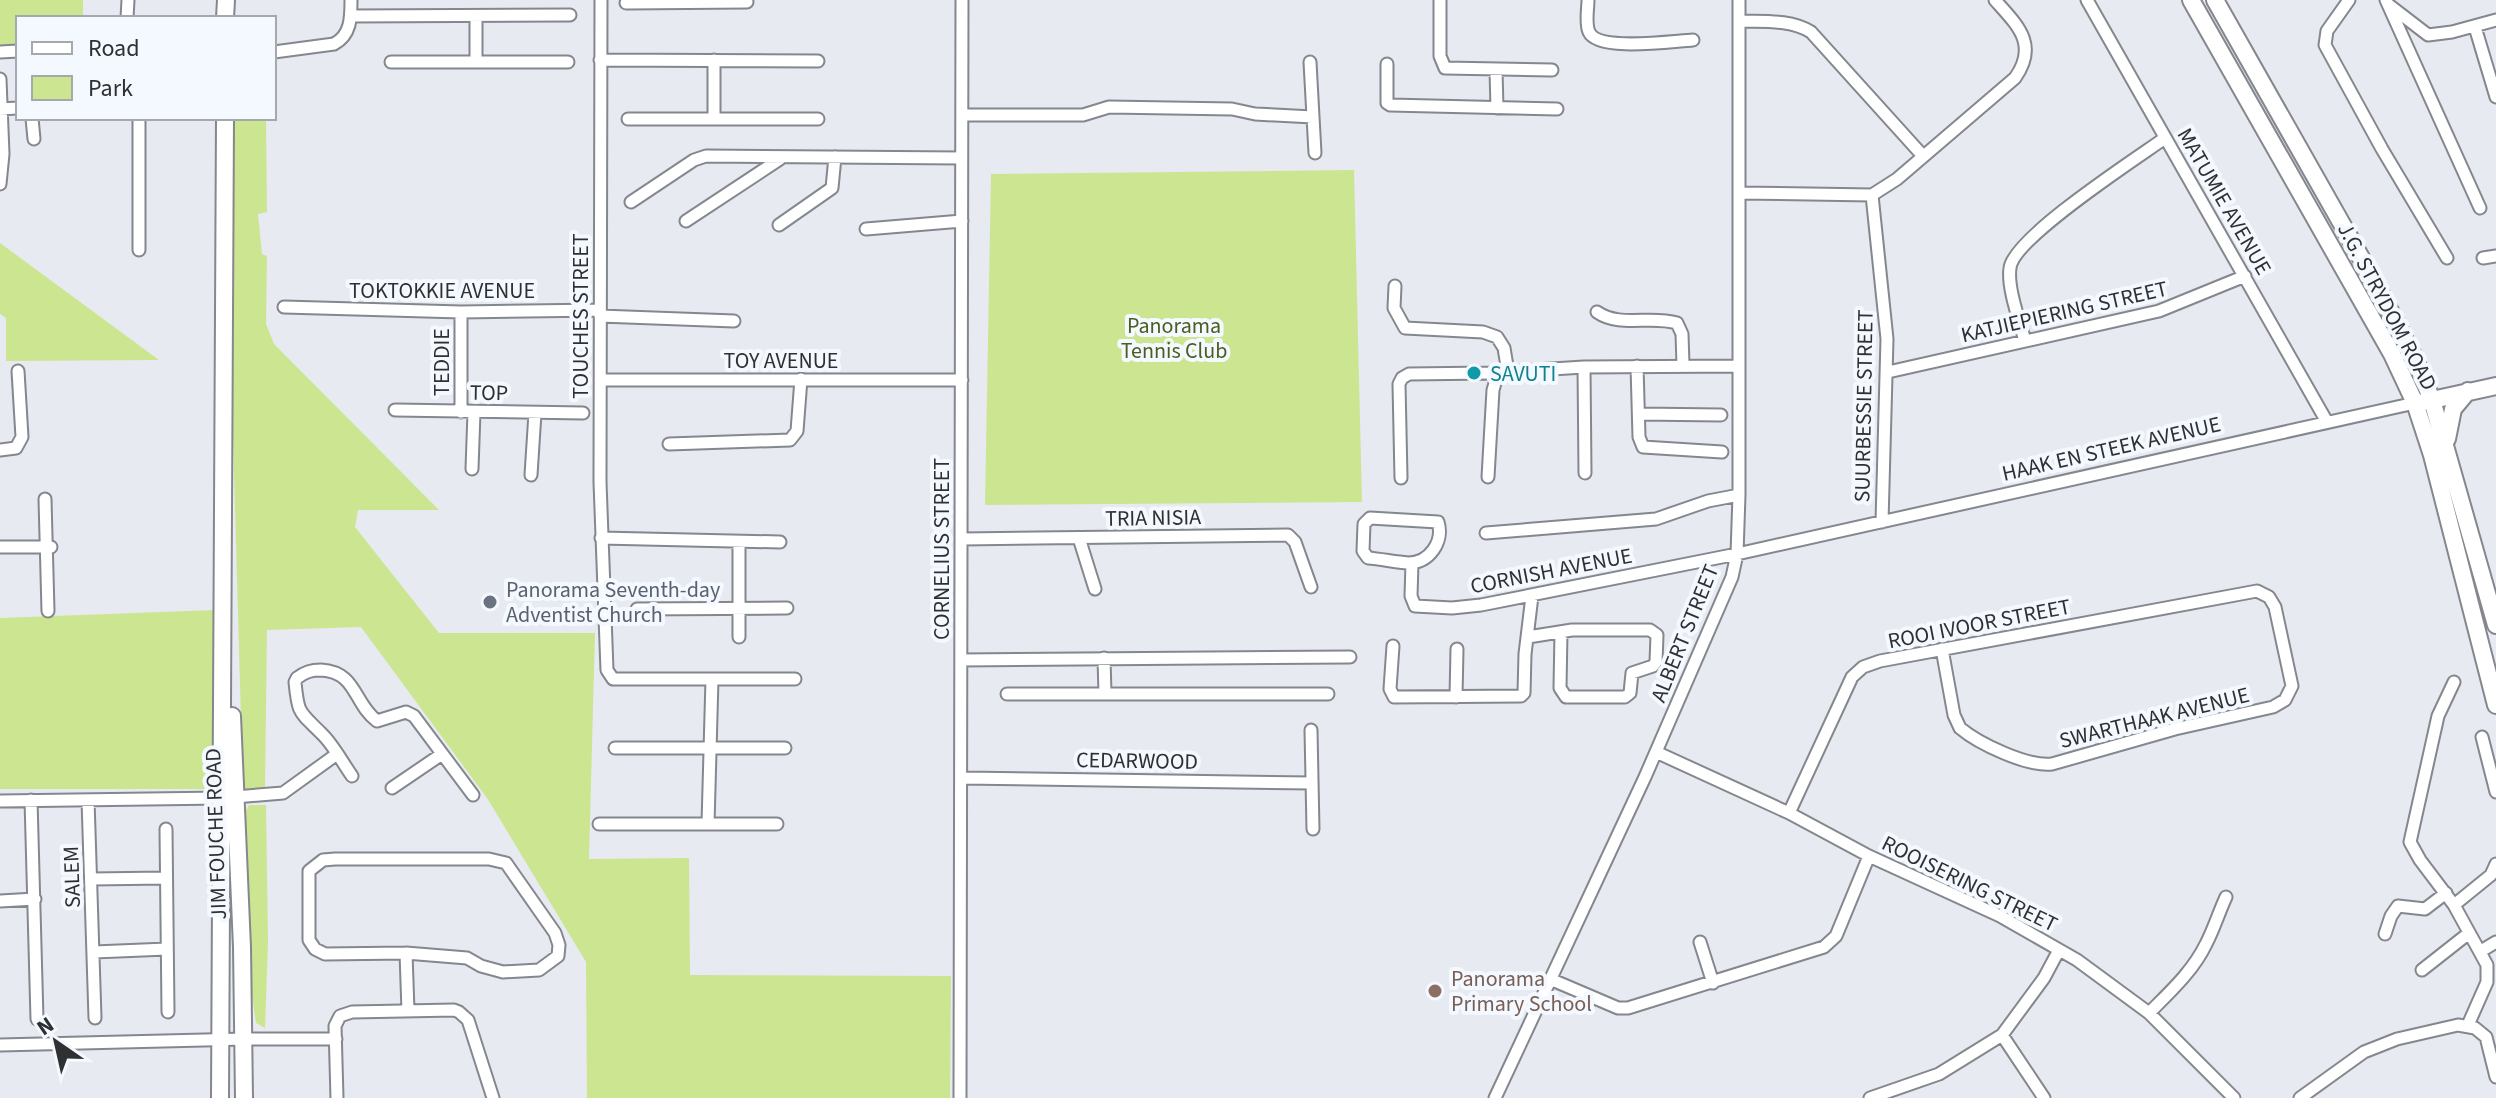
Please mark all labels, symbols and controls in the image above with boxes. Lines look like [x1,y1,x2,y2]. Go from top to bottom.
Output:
legend [16,16,276,120]
text: Road [88,31,140,66]
text: Park [88,71,133,106]
street label: MATUMIE AVENUE [2169,122,2279,281]
street label: J.G. STRYDOM ROAD [2329,217,2445,396]
street label: TOUCHES STREET [565,233,597,399]
street label: KATJIEPIERING STREET [1958,273,2171,351]
street label: TOKTOKKIE AVENUE [349,275,535,307]
street label: SUURBESSIE STREET [1846,309,1882,503]
park label: Panorama Tennis Club [1121,310,1227,367]
street label: TEDDIE [426,328,458,396]
street label: TOY AVENUE [724,345,838,377]
place label: SAVUTI [1490,358,1556,390]
marker: SAVUTI [1465,364,1483,382]
street label: TOP [470,377,508,409]
street label: HAAK EN STEEK AVENUE [1999,408,2224,490]
street label: CORNELIUS STREET [926,458,958,640]
street label: TRIA NISIA [1105,501,1201,535]
street label: CORNISH AVENUE [1468,540,1635,602]
street label: ALBERT STREET [1643,559,1727,707]
place label: Panorama Seventh-day Adventist Church [506,574,721,631]
street label: ROOI IVOOR STREET [1885,591,2074,657]
marker: Panorama Seventh-day Adventist Church [481,593,499,611]
street label: SWARTHAAK AVENUE [2056,679,2253,757]
street label: CEDARWOOD [1076,744,1198,778]
street label: JIM FOUCHE ROAD [197,748,235,920]
street label: ROOISERING STREET [1876,827,2063,940]
street label: SALEM [55,845,89,908]
place label: Panorama Primary School [1451,963,1592,1020]
marker: Panorama Primary School [1426,982,1444,1000]
north arrow [16,1002,96,1082]
text: N [30,1009,60,1044]

